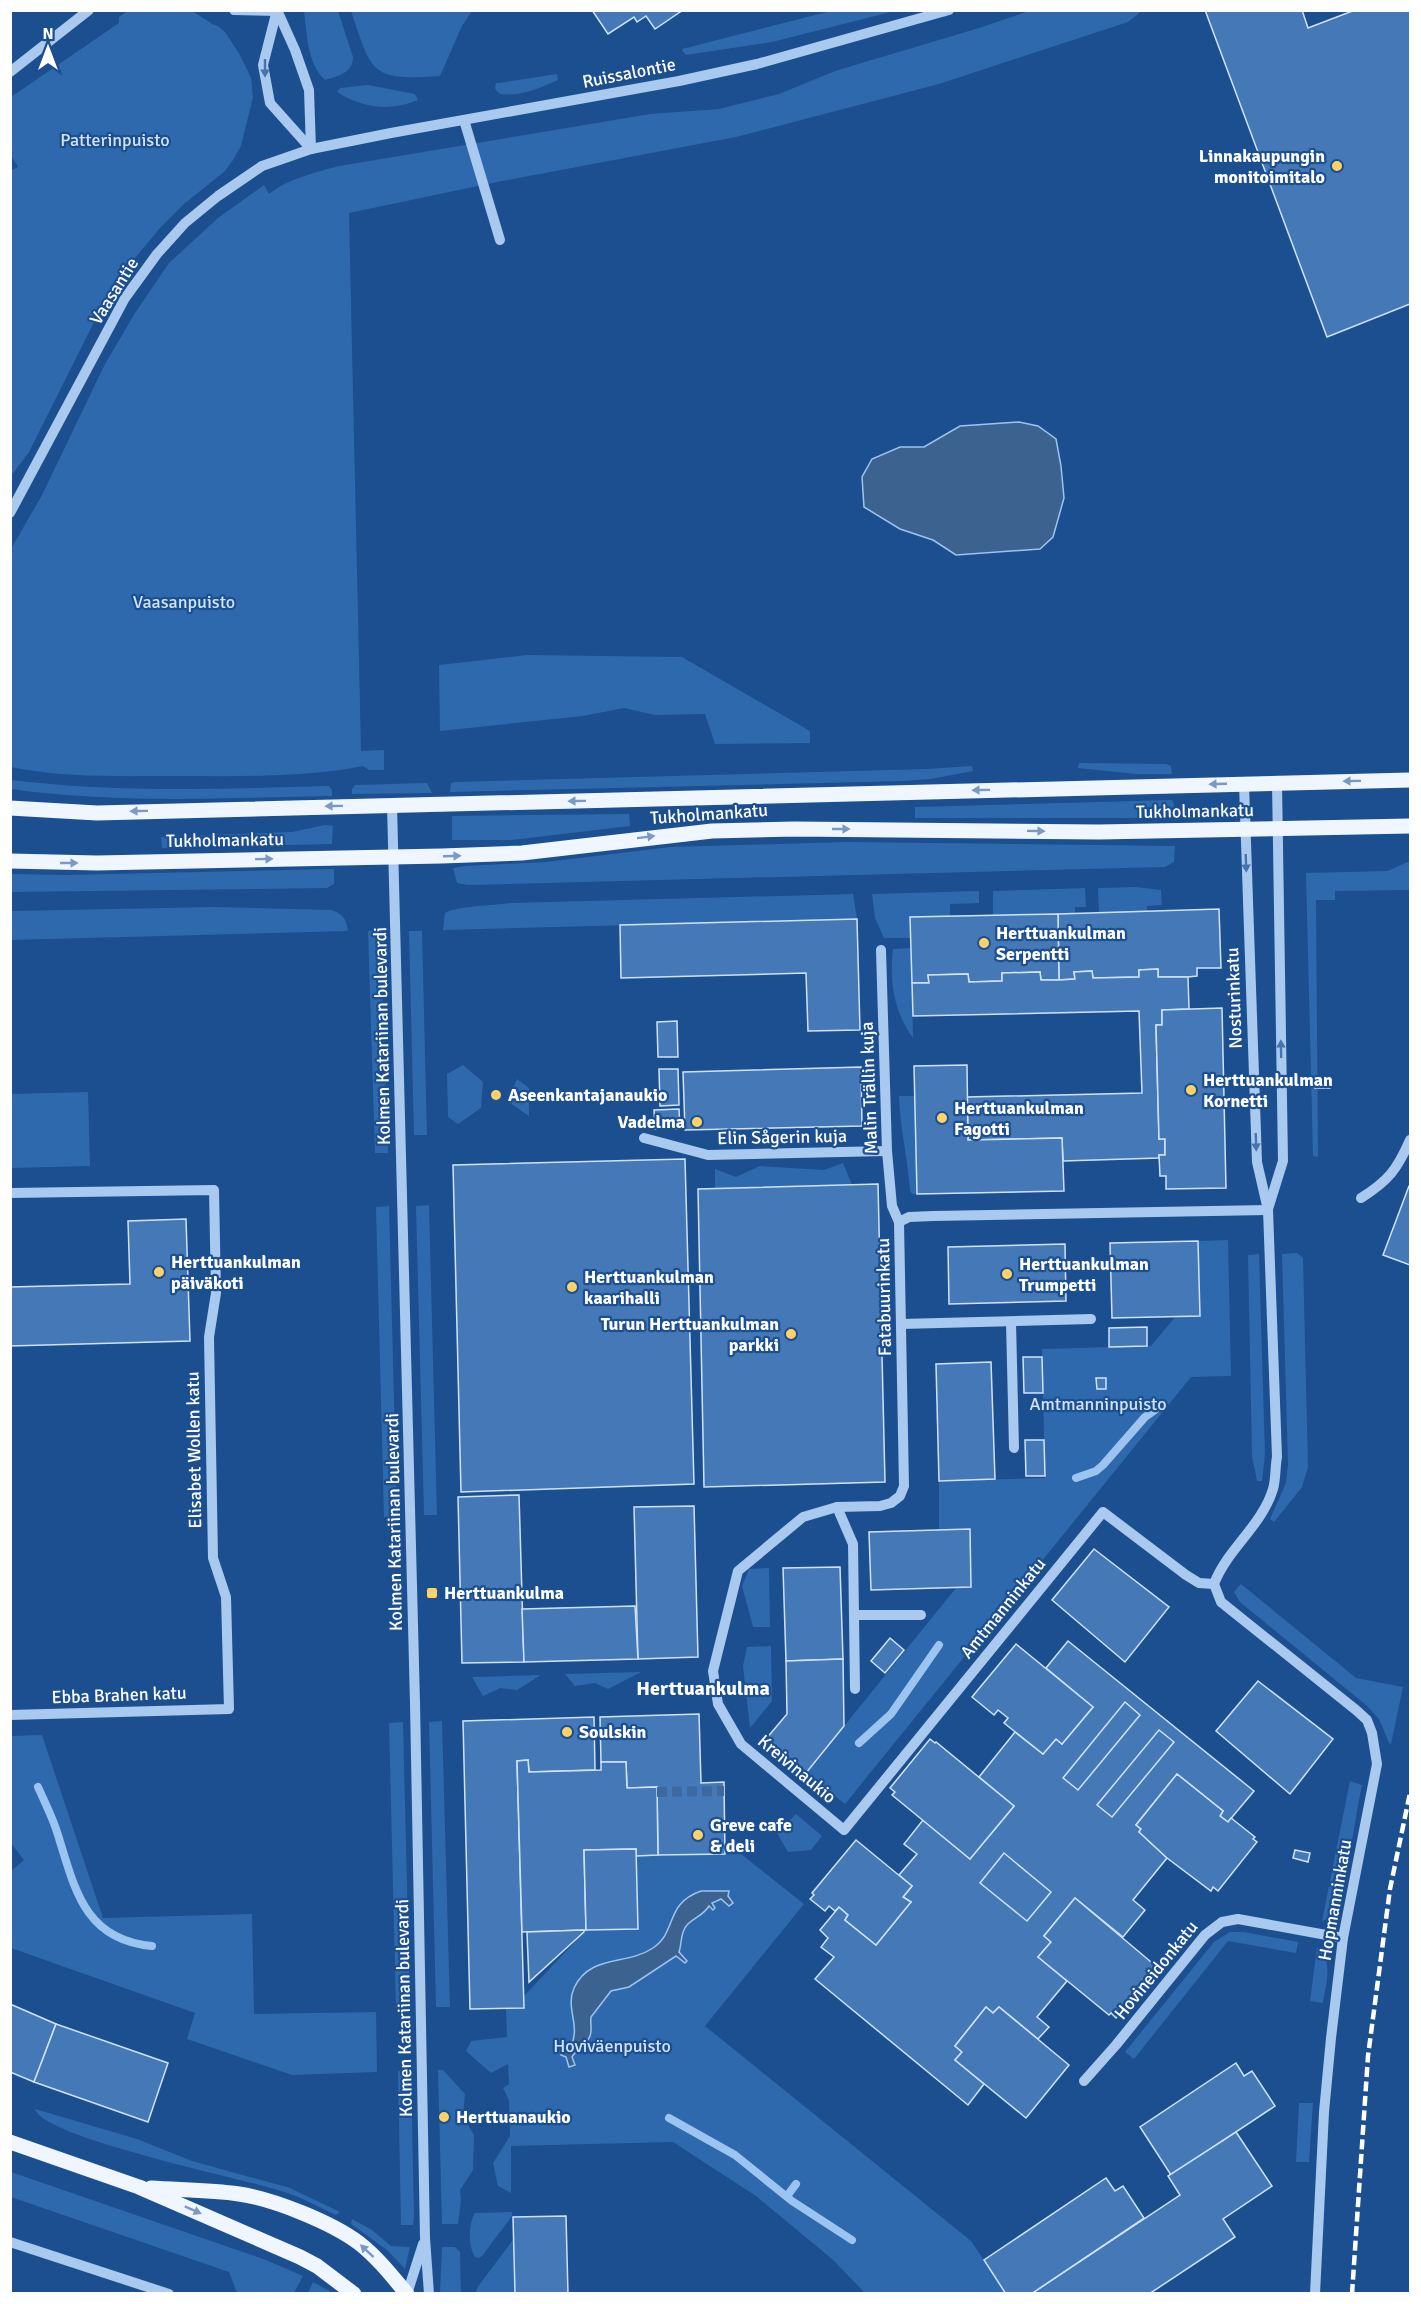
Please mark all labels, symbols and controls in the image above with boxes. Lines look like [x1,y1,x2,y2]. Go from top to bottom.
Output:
north arrow [18,18,78,78]
text: N [42,24,54,44]
street label: Ruissalontie [580,53,678,93]
one-way arrow [260,58,270,77]
park label: Patterinpuisto [60,129,170,151]
place label: Linnakaupungin monitoimitalo [1199,145,1325,188]
marker: Linnakaupungin monitoimitalo [1330,159,1344,173]
street label: Vaasantie [85,253,143,329]
park label: Vaasanpuisto [133,591,235,613]
one-way arrow [1343,776,1362,786]
one-way arrow [1209,780,1228,789]
one-way arrow [972,786,991,795]
one-way arrow [567,796,586,805]
street label: Tukholmankatu [649,799,769,829]
street label: Tukholmankatu [1136,799,1254,823]
one-way arrow [325,802,344,811]
one-way arrow [130,807,149,816]
one-way arrow [831,824,850,834]
one-way arrow [1026,827,1045,836]
street label: Tukholmankatu [166,828,284,852]
one-way arrow [637,832,656,842]
one-way arrow [443,851,462,860]
one-way arrow [254,854,273,863]
one-way arrow [1241,854,1251,873]
one-way arrow [59,858,78,868]
place label: Herttuankulman Serpentti [996,922,1126,965]
street label: Kolmen Katariinan bulevardi [369,927,395,1145]
marker: Herttuankulman Serpentti [977,936,991,950]
street label: Nosturinkatu [1221,947,1247,1049]
street label: Malin Trällin kuja [856,1021,882,1155]
one-way arrow [1277,1039,1286,1058]
place label: Herttuankulman Kornetti [1203,1069,1333,1112]
marker: Herttuankulman Kornetti [1184,1083,1198,1097]
place label: Aseenkantajanaukio [508,1084,667,1106]
marker: Aseenkantajanaukio [489,1088,503,1102]
place label: Herttuankulman Fagotti [954,1097,1084,1140]
place label: Vadelma [618,1111,685,1133]
marker: Herttuankulman Fagotti [935,1111,949,1125]
marker: Vadelma [690,1115,704,1129]
street label: Elin Sågerin kuja [717,1125,847,1149]
one-way arrow [1252,1133,1261,1152]
street label: Fatabuurinkatu [872,1238,896,1356]
place label: Herttuankulman päiväkoti [171,1251,301,1294]
place label: Herttuankulman Trumpetti [1019,1253,1149,1296]
marker: Herttuankulman päiväkoti [152,1265,166,1279]
place label: Herttuankulman kaarihalli [584,1266,714,1309]
marker: Herttuankulman Trumpetti [1000,1267,1014,1281]
marker: Herttuankulman kaarihalli [565,1280,579,1294]
place label: Turun Herttuankulman parkki [601,1313,779,1356]
marker: Turun Herttuankulman parkki [784,1327,798,1341]
street label: Elisabet Wollen katu [182,1371,206,1529]
park label: Amtmanninpuisto [1029,1393,1167,1415]
street label: Kolmen Katariinan bulevardi [381,1413,407,1631]
street label: Amtmanninkatu [956,1553,1050,1663]
place label: Herttuankulma [444,1582,564,1604]
marker: Herttuankulma [425,1586,439,1600]
district label: Herttuankulma [636,1676,770,1701]
street label: Ebba Brahen katu [51,1682,187,1708]
place label: Soulskin [579,1721,647,1743]
marker: Soulskin [560,1725,574,1739]
street label: Kreivinaukio [753,1730,841,1808]
place label: Greve cafe & deli [710,1814,792,1857]
marker: Greve cafe & deli [691,1828,705,1842]
street label: Hopmanninkatu [1313,1838,1357,1962]
street label: Kolmen Katariinan bulevardi [391,1899,417,2117]
street label: Hovineidonkatu [1109,1916,1203,2024]
park label: Hoviväenpuisto [553,2035,671,2057]
place label: Herttuanaukio [456,2106,571,2128]
marker: Herttuanaukio [437,2110,451,2124]
one-way arrow [184,2206,201,2215]
one-way arrow [359,2244,374,2258]

